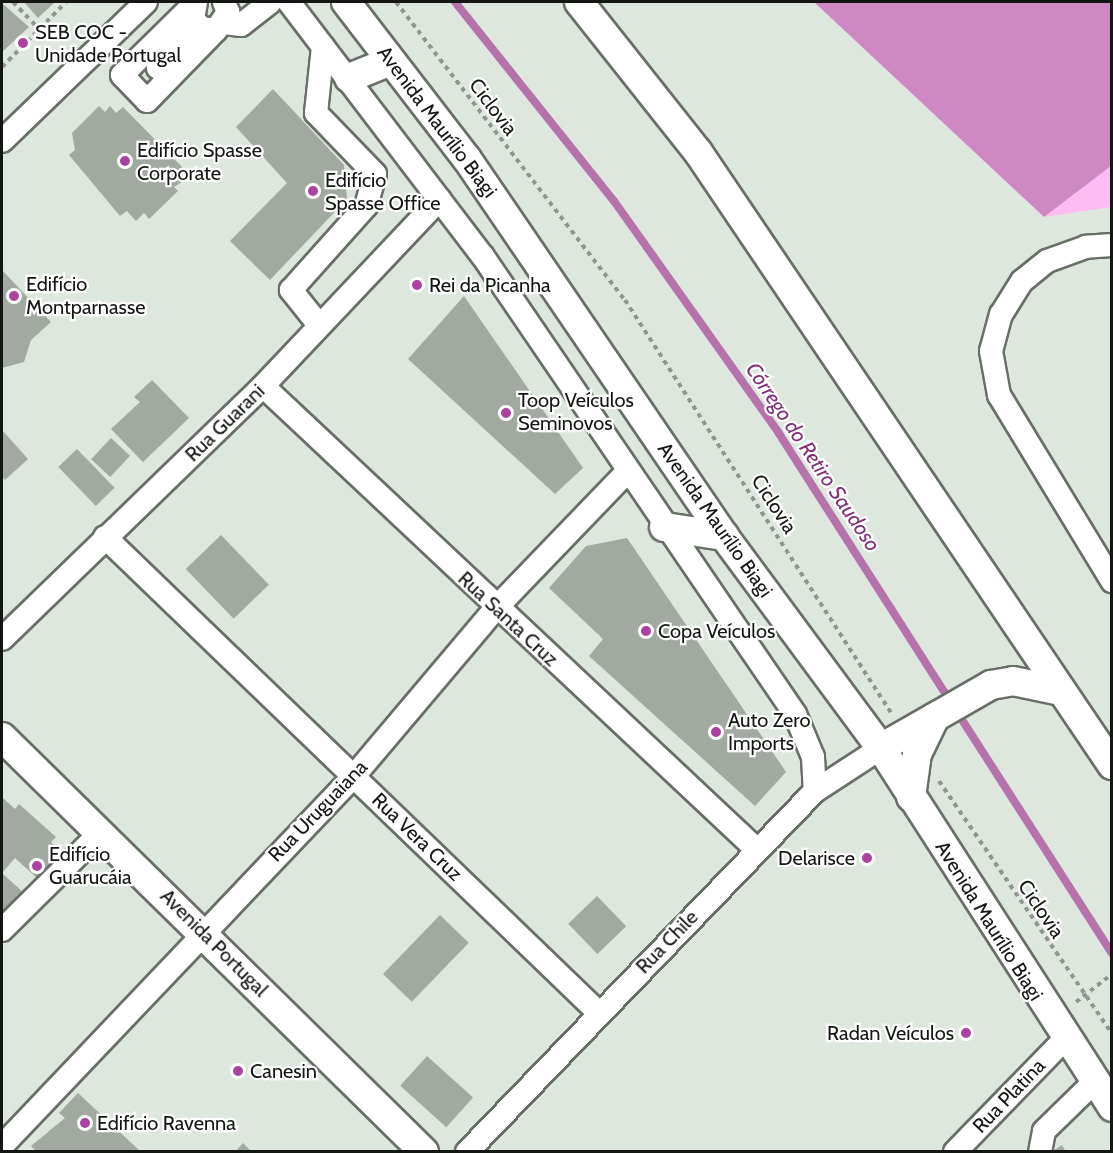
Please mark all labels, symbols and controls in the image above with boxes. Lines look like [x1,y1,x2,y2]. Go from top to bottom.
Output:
place label: SEB COC - Unidade Portugal [35,20,181,67]
marker: SEB COC - Unidade Portugal [16,36,30,50]
street label: Avenida Maurílio Biagi [372,41,502,203]
street label: Ciclovia [464,74,522,140]
place label: Edifício Spasse Corporate [137,138,262,185]
marker: Edifício Spasse Corporate [118,154,132,168]
place label: Edifício Spasse Office [325,168,441,215]
marker: Edifício Spasse Office [306,184,320,198]
place label: Edifício Montparnasse [26,272,145,319]
place label: Rei da Picanha [429,273,551,297]
marker: Rei da Picanha [410,278,424,292]
marker: Edifício Montparnasse [7,289,21,303]
water label: Córrego do Retiro Saudoso [740,358,886,556]
street label: Rua Guarani [180,379,270,467]
place label: Toop Veículos Seminovos [518,389,634,436]
marker: Toop Veículos Seminovos [499,406,513,420]
street label: Avenida Maurílio Biagi [653,438,777,602]
street label: Ciclovia [746,470,802,538]
street label: Rua Santa Cruz [453,567,563,671]
place label: Copa Veículos [658,619,775,643]
marker: Copa Veículos [639,624,653,638]
place label: Auto Zero Imports [728,708,810,755]
marker: Auto Zero Imports [709,725,723,739]
street label: Rua Uruguaiana [264,755,372,867]
street label: Rua Vera Cruz [367,788,467,886]
street label: Avenida Maurílio Biagi [930,837,1048,1005]
place label: Edifício Guarucáia [49,843,132,890]
place label: Delarisce [778,846,855,870]
marker: Delarisce [860,851,874,865]
marker: Edifício Guarucáia [30,859,44,873]
street label: Ciclovia [1013,875,1069,943]
street label: Avenida Portugal [155,884,273,1002]
street label: Rua Chile [631,905,703,979]
place label: Radan Veículos [827,1021,954,1045]
marker: Radan Veículos [959,1026,973,1040]
street label: Rua Platina [968,1054,1050,1138]
place label: Canesin [250,1059,317,1083]
marker: Canesin [231,1064,245,1078]
place label: Edifício Ravenna [97,1111,236,1135]
marker: Edifício Ravenna [78,1116,92,1130]

